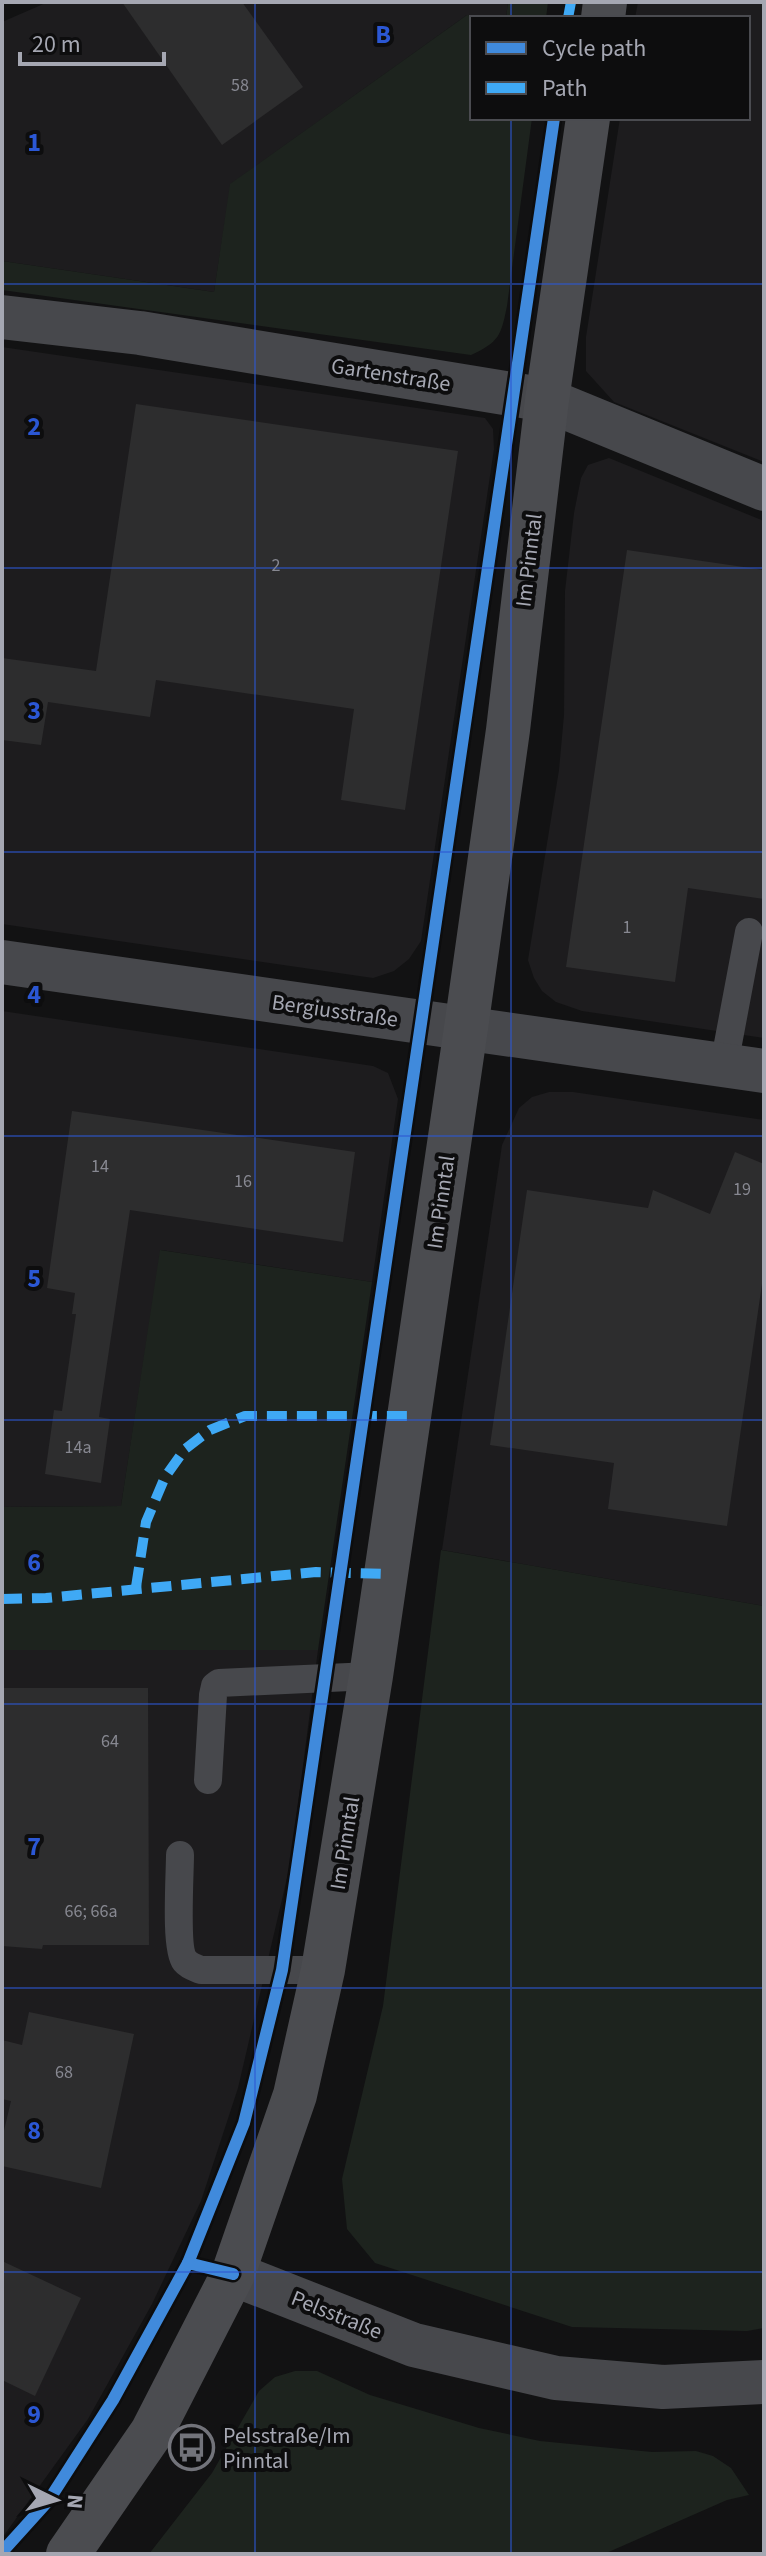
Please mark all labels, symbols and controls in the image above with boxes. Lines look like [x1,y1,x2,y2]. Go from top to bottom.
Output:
scale bar [20,16,164,66]
text: B [375,16,391,53]
legend [470,16,750,120]
text: 20 m [32,27,81,62]
text: Cycle path [542,31,646,66]
text: Path [542,71,588,106]
house number: 58 [231,73,249,98]
text: 1 [27,124,41,161]
street label: Gartenstraße [329,350,453,400]
text: 2 [27,408,41,445]
street label: Im Pinntal [507,512,551,609]
house number: 2 [272,553,281,578]
text: 3 [27,692,41,729]
house number: 1 [623,915,631,940]
text: 4 [27,976,41,1013]
street label: Bergiusstraße [270,986,400,1036]
street label: Im Pinntal [419,1153,463,1251]
house number: 14 [91,1154,109,1179]
house number: 16 [234,1169,252,1194]
house number: 19 [733,1177,751,1202]
text: 5 [27,1260,41,1297]
house number: 14a [65,1435,91,1460]
text: 6 [27,1544,41,1581]
house number: 64 [101,1729,119,1754]
street label: Im Pinntal [322,1794,368,1892]
text: 7 [27,1828,41,1865]
house number: 66; 66a [65,1899,117,1924]
house number: 68 [55,2060,73,2085]
text: 8 [27,2112,41,2149]
street label: Pelsstraße [286,2282,387,2348]
text: 9 [27,2396,41,2433]
place label: Pelsstraße/Im Pinntal [223,2420,350,2477]
bus stop icon: Pelsstraße/Im Pinntal [168,2424,216,2472]
north arrow [16,2460,96,2540]
text: N [58,2493,92,2510]

